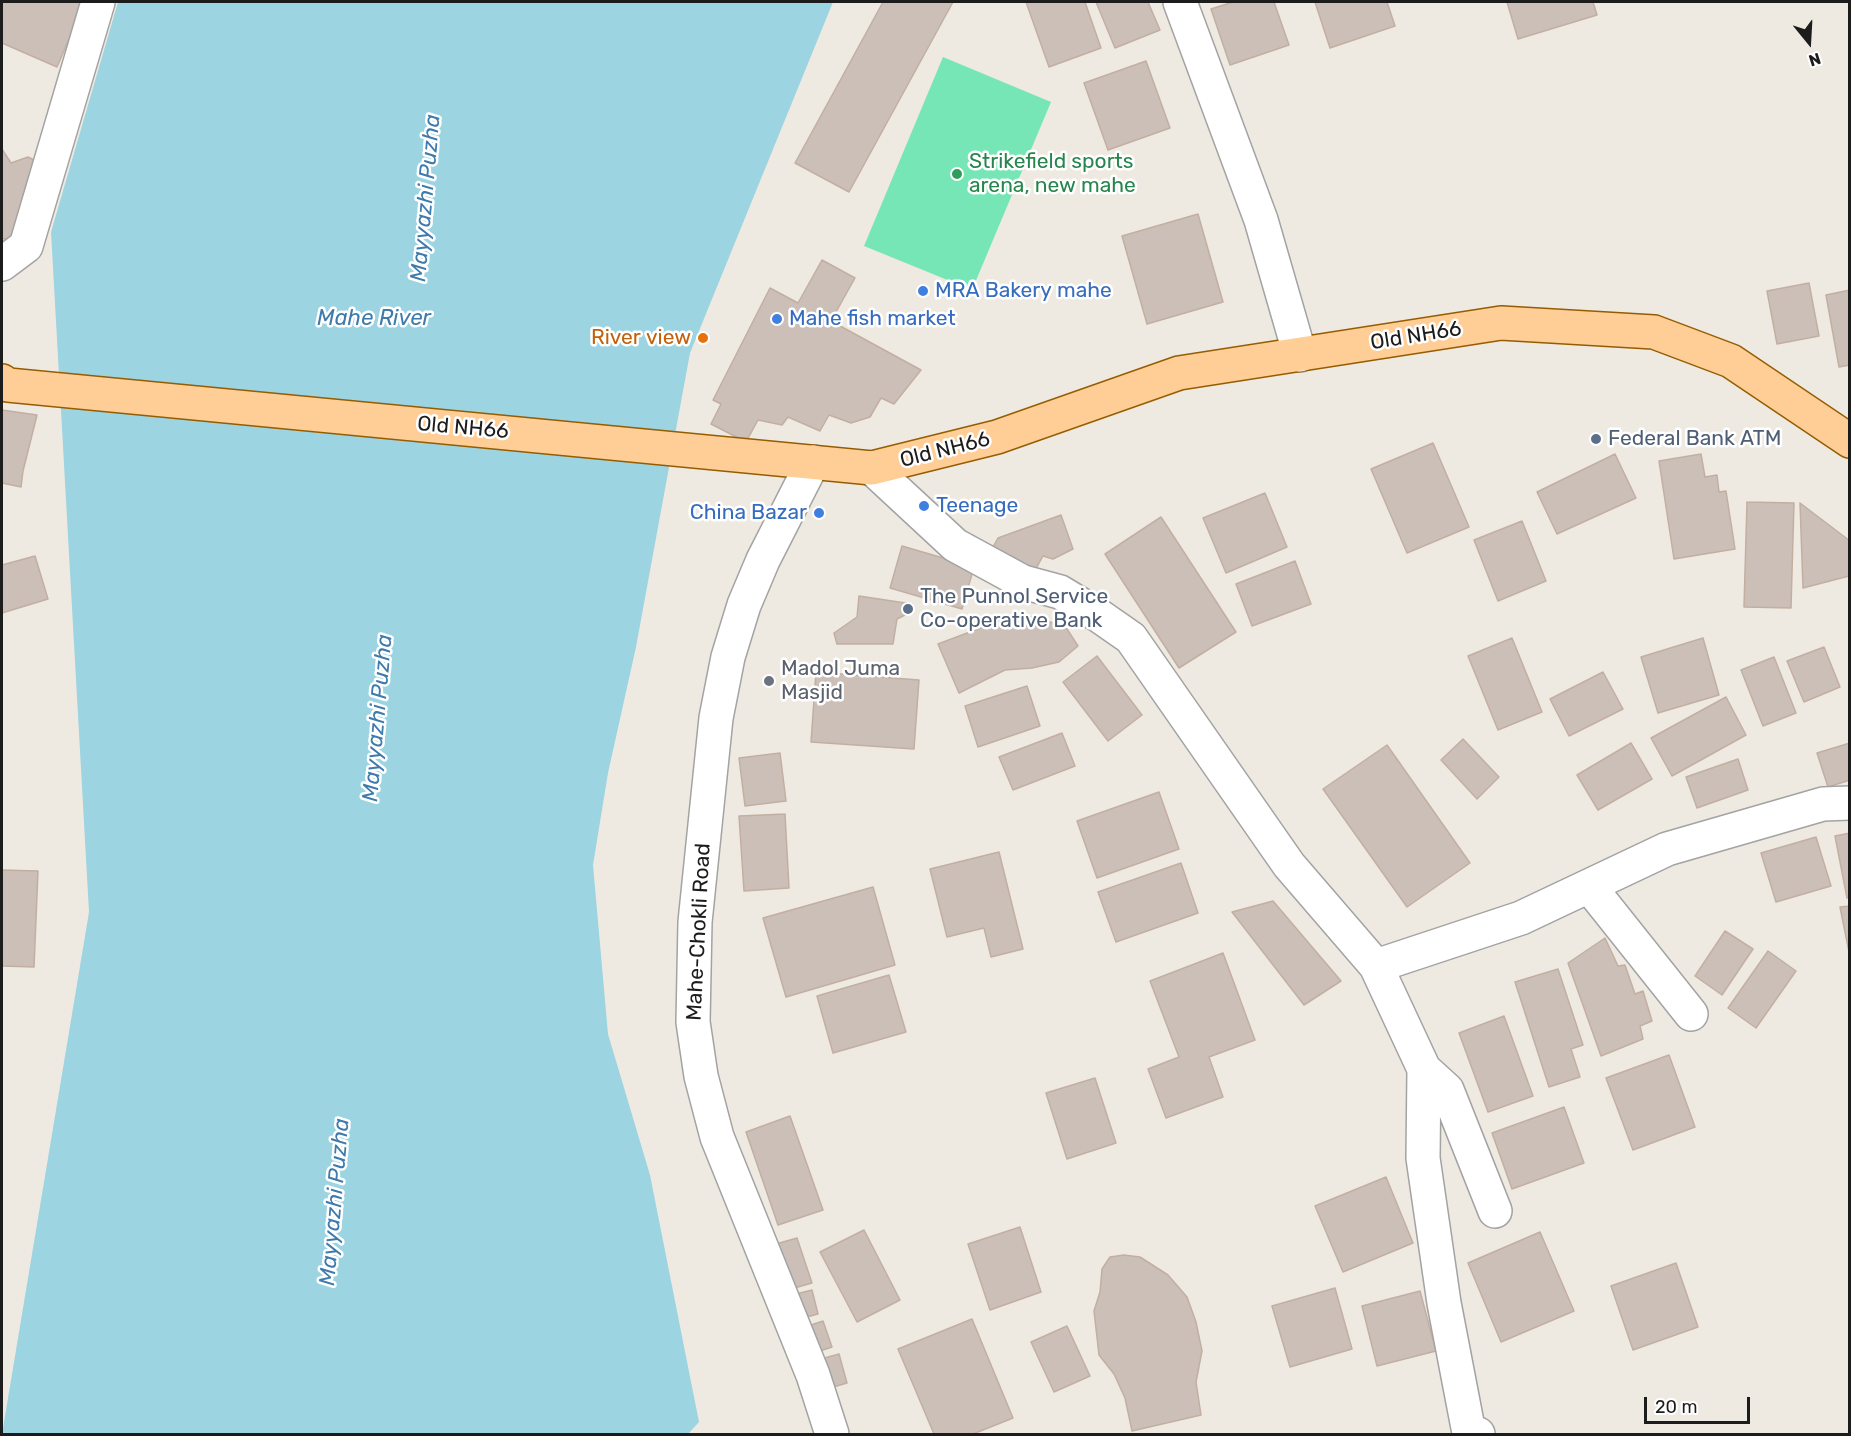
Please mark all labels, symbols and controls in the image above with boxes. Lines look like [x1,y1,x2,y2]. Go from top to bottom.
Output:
north arrow [1779,12,1839,72]
text: N [1806,49,1823,70]
water label: Mayyazhi Puzha [406,113,446,283]
place label: Strikefield sports arena, new mahe [969,149,1136,199]
marker: Strikefield sports arena, new mahe [950,167,964,181]
place label: MRA Bakery mahe [935,278,1112,304]
marker: MRA Bakery mahe [916,284,930,298]
water label: Mahe River [317,306,431,332]
place label: Mahe fish market [789,306,956,332]
marker: Mahe fish market [770,312,784,326]
street label: Old NH66 [1369,316,1463,356]
place label: River view [591,325,691,351]
marker: River view [696,331,710,345]
street label: Old NH66 [416,411,510,445]
place label: Federal Bank ATM [1608,426,1781,452]
street label: Old NH66 [897,427,993,473]
marker: Federal Bank ATM [1589,432,1603,446]
place label: Teenage [936,493,1018,519]
marker: Teenage [917,499,931,513]
place label: China Bazar [690,500,807,526]
marker: China Bazar [812,506,826,520]
place label: The Punnol Service Co-operative Bank [920,584,1108,634]
marker: The Punnol Service Co-operative Bank [901,602,915,616]
water label: Mayyazhi Puzha [358,633,398,803]
place label: Madol Juma Masjid [781,656,900,706]
marker: Madol Juma Masjid [762,674,776,688]
street label: Mahe-Chokli Road [682,843,716,1021]
water label: Mayyazhi Puzha [315,1117,355,1287]
scale bar [1647,1385,1754,1423]
text: 20 m [1655,1396,1697,1418]

